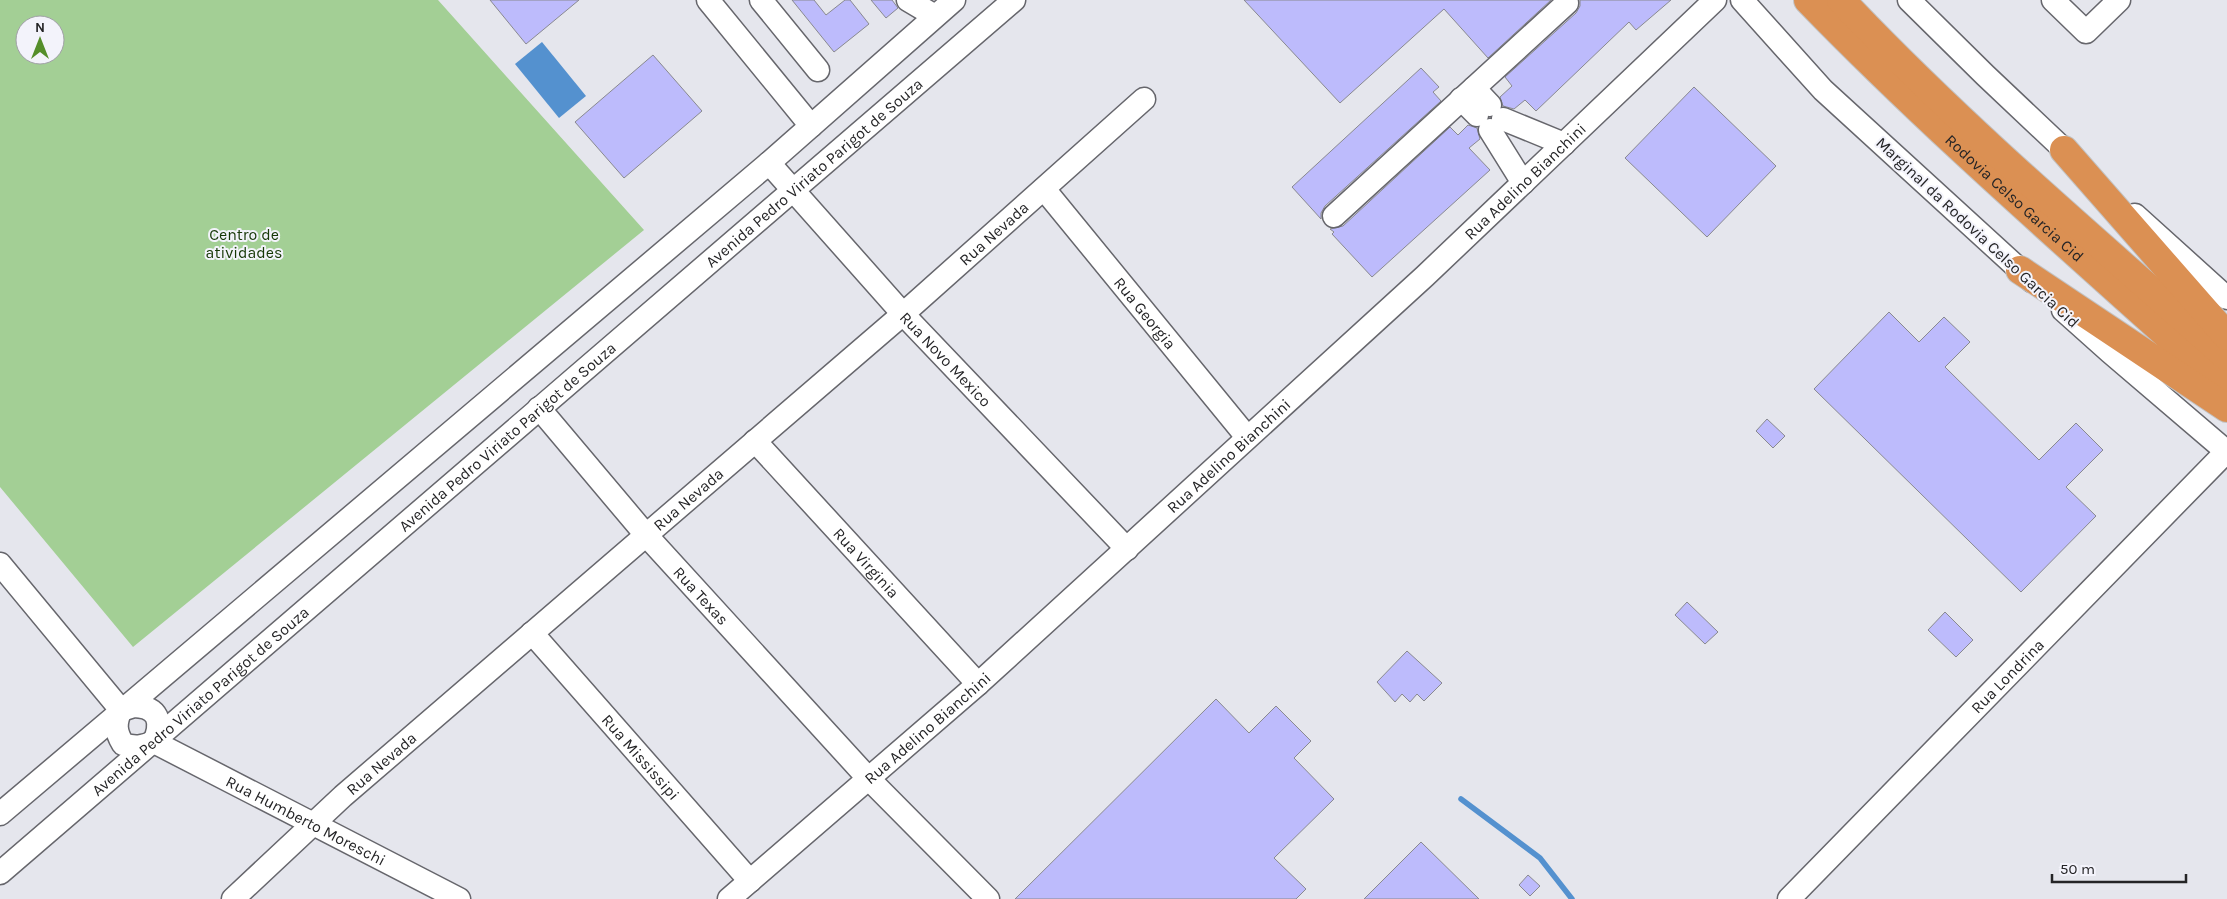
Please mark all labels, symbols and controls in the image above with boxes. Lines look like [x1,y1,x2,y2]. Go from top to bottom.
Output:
north arrow [15,15,65,65]
text: N [35,19,45,36]
street label: Avenida Pedro Viriato Parigot de Souza [702,74,927,271]
street label: Rua Adelino Bianchini [1460,119,1590,244]
street label: Rodovia Celso Garcia Cid [1941,130,2087,266]
street label: Marginal da Rodovia Celso Garcia Cid [1872,133,2083,332]
street label: Rua Nevada [955,198,1033,269]
park label: Centro de atividades [206,225,282,262]
street label: Rua Georgia [1110,273,1180,353]
street label: Rua Novo Mexico [896,308,995,411]
street label: Avenida Pedro Viriato Parigot de Souza [395,338,620,536]
street label: Rua Adelino Bianchini [1163,395,1295,517]
street label: Rua Nevada [649,464,727,535]
street label: Rua Virginia [829,524,903,602]
street label: Rua Texas [669,563,732,629]
street label: Avenida Pedro Viriato Parigot de Souza [88,602,313,800]
street label: Rua Londrina [1967,635,2048,717]
street label: Rua Adelino Bianchini [861,668,995,788]
street label: Rua Mississipi [598,710,683,804]
street label: Rua Nevada [342,728,420,799]
street label: Rua Humberto Moreschi [223,772,389,870]
scale bar [2052,852,2186,884]
text: 50 m [2060,860,2095,878]

